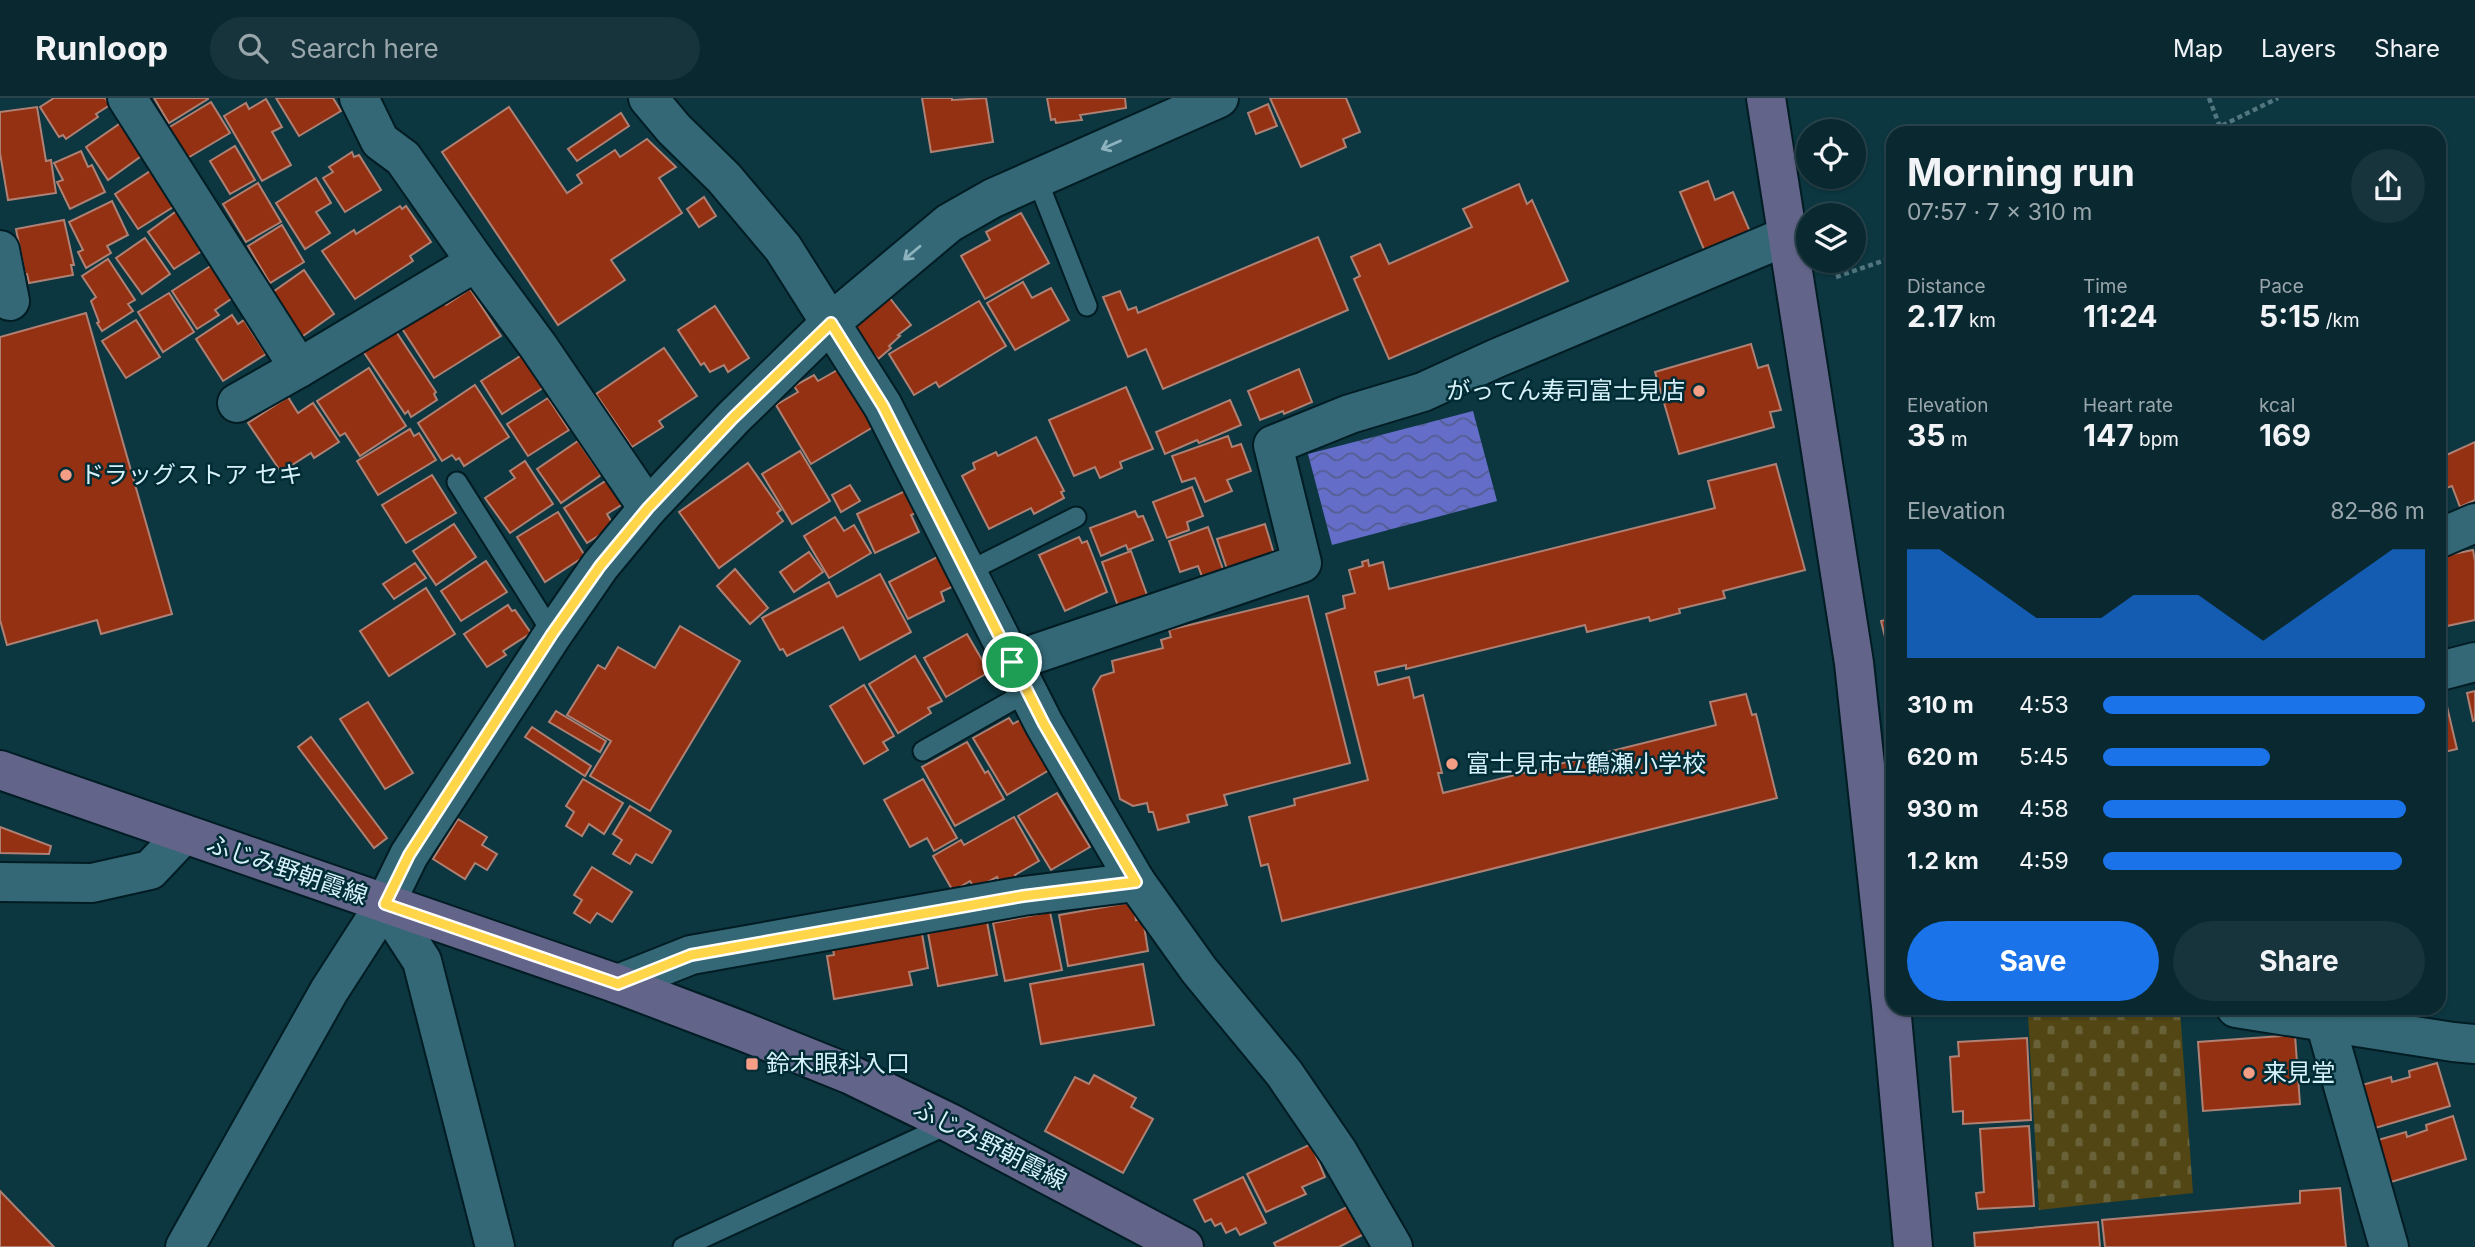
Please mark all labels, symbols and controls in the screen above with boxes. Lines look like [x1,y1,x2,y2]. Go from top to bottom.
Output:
search box [210,17,700,80]
text: Runloop [35,28,168,68]
icon: search [234,29,272,67]
text: Search here [290,33,439,64]
text: Map [2173,34,2223,63]
text: Layers [2261,34,2336,63]
text: Share [2374,34,2440,63]
map controls [1796,119,1866,273]
button: locate [1796,119,1866,189]
one-way arrow [1101,140,1122,153]
text: Morning run [1907,149,2135,195]
button: share [2351,149,2425,223]
text: 07:57 · 7 × 310 m [1907,198,2092,226]
button: layers [1796,203,1866,273]
one-way arrow [904,245,922,261]
text: Distance [1907,275,1985,298]
text: Time [2083,275,2128,298]
text: Pace [2259,275,2304,298]
text: 2.17 [1907,298,1964,334]
text: 11:24 [2083,298,2158,334]
text: 5:15 [2259,298,2320,334]
text: km [1964,309,1996,332]
text: /km [2320,309,2360,332]
place label: がってん寿司富士見店 [1446,376,1685,405]
marker: がってん寿司富士見店 [1691,383,1707,399]
text: Elevation [1907,394,1988,417]
text: Heart rate [2083,394,2173,417]
text: kcal [2259,394,2295,417]
text: 35 [1907,417,1946,453]
text: 147 [2083,417,2134,453]
text: 169 [2259,417,2311,453]
text: m [1946,428,1968,451]
text: bpm [2134,428,2179,451]
place label: ドラッグストア セキ [80,460,303,489]
marker: ドラッグストア セキ [58,467,74,483]
text: Elevation [1907,497,2006,525]
text: 82–86 m [2330,497,2425,525]
pin [982,632,1042,692]
icon: arrive [993,643,1031,681]
text: 310 m [1907,691,1974,719]
text: 4:53 [2019,691,2069,719]
text: 620 m [1907,743,1978,771]
text: 5:45 [2019,743,2068,771]
place label: 富士見市立鶴瀬小学校 [1466,749,1706,778]
marker: 富士見市立鶴瀬小学校 [1444,756,1460,772]
text: 930 m [1907,795,1979,823]
text: 4:58 [2019,795,2069,823]
street label: ふじみ野朝霞線 [203,828,371,911]
text: 1.2 km [1907,847,1979,875]
text: 4:59 [2019,847,2069,875]
button: Save [1907,921,2159,1001]
button: Share [2173,921,2425,1001]
place label: 鈴木眼科入口 [766,1049,910,1078]
marker: 鈴木眼科入口 [744,1056,760,1072]
place label: 来見堂 [2263,1058,2335,1087]
marker: 来見堂 [2241,1065,2257,1081]
street label: ふじみ野朝霞線 [909,1093,1072,1196]

